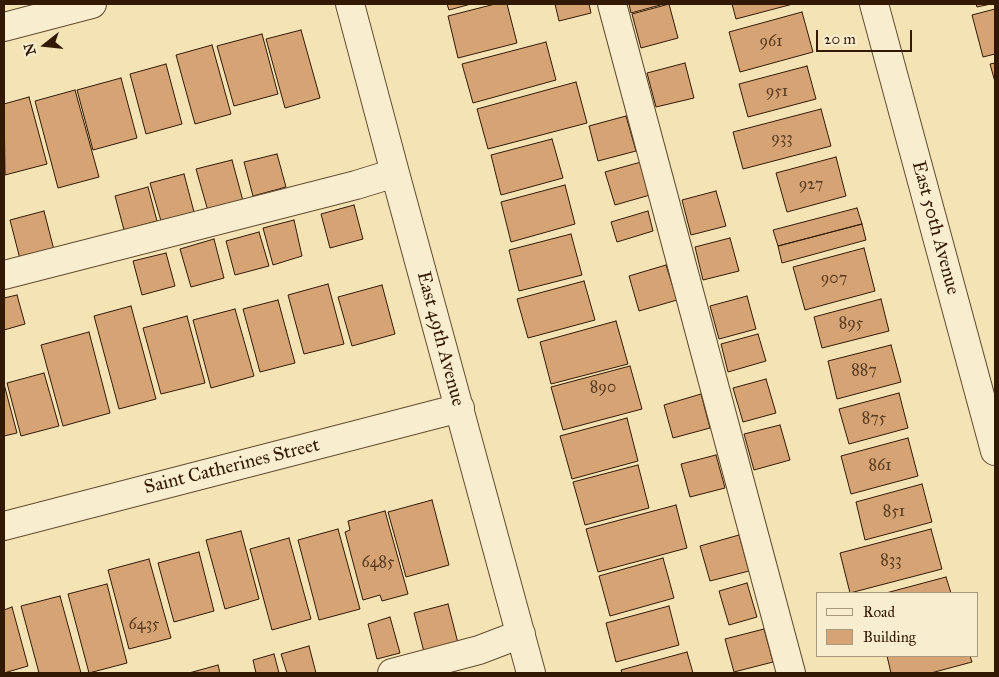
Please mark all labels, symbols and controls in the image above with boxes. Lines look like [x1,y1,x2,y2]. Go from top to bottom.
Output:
north arrow [20,20,70,70]
scale bar [819,20,915,52]
text: 20 m [824,30,856,48]
house number: 961 [759,32,783,52]
text: N [20,41,40,57]
house number: 951 [766,82,788,102]
house number: 933 [771,129,793,149]
street label: East 50th Avenue [906,159,964,297]
house number: 927 [799,175,823,195]
street label: East 49th Avenue [411,269,469,409]
house number: 907 [821,269,847,289]
house number: 895 [839,314,863,334]
house number: 887 [851,361,877,381]
house number: 890 [590,378,616,398]
house number: 875 [862,409,886,429]
street label: Saint Catherines Street [142,434,322,500]
house number: 861 [869,456,891,476]
house number: 851 [883,502,905,522]
house number: 833 [880,551,902,571]
house number: 6485 [361,553,395,573]
legend [816,592,979,657]
text: Road [863,603,895,621]
house number: 6435 [129,615,159,635]
text: Building [863,628,916,646]

